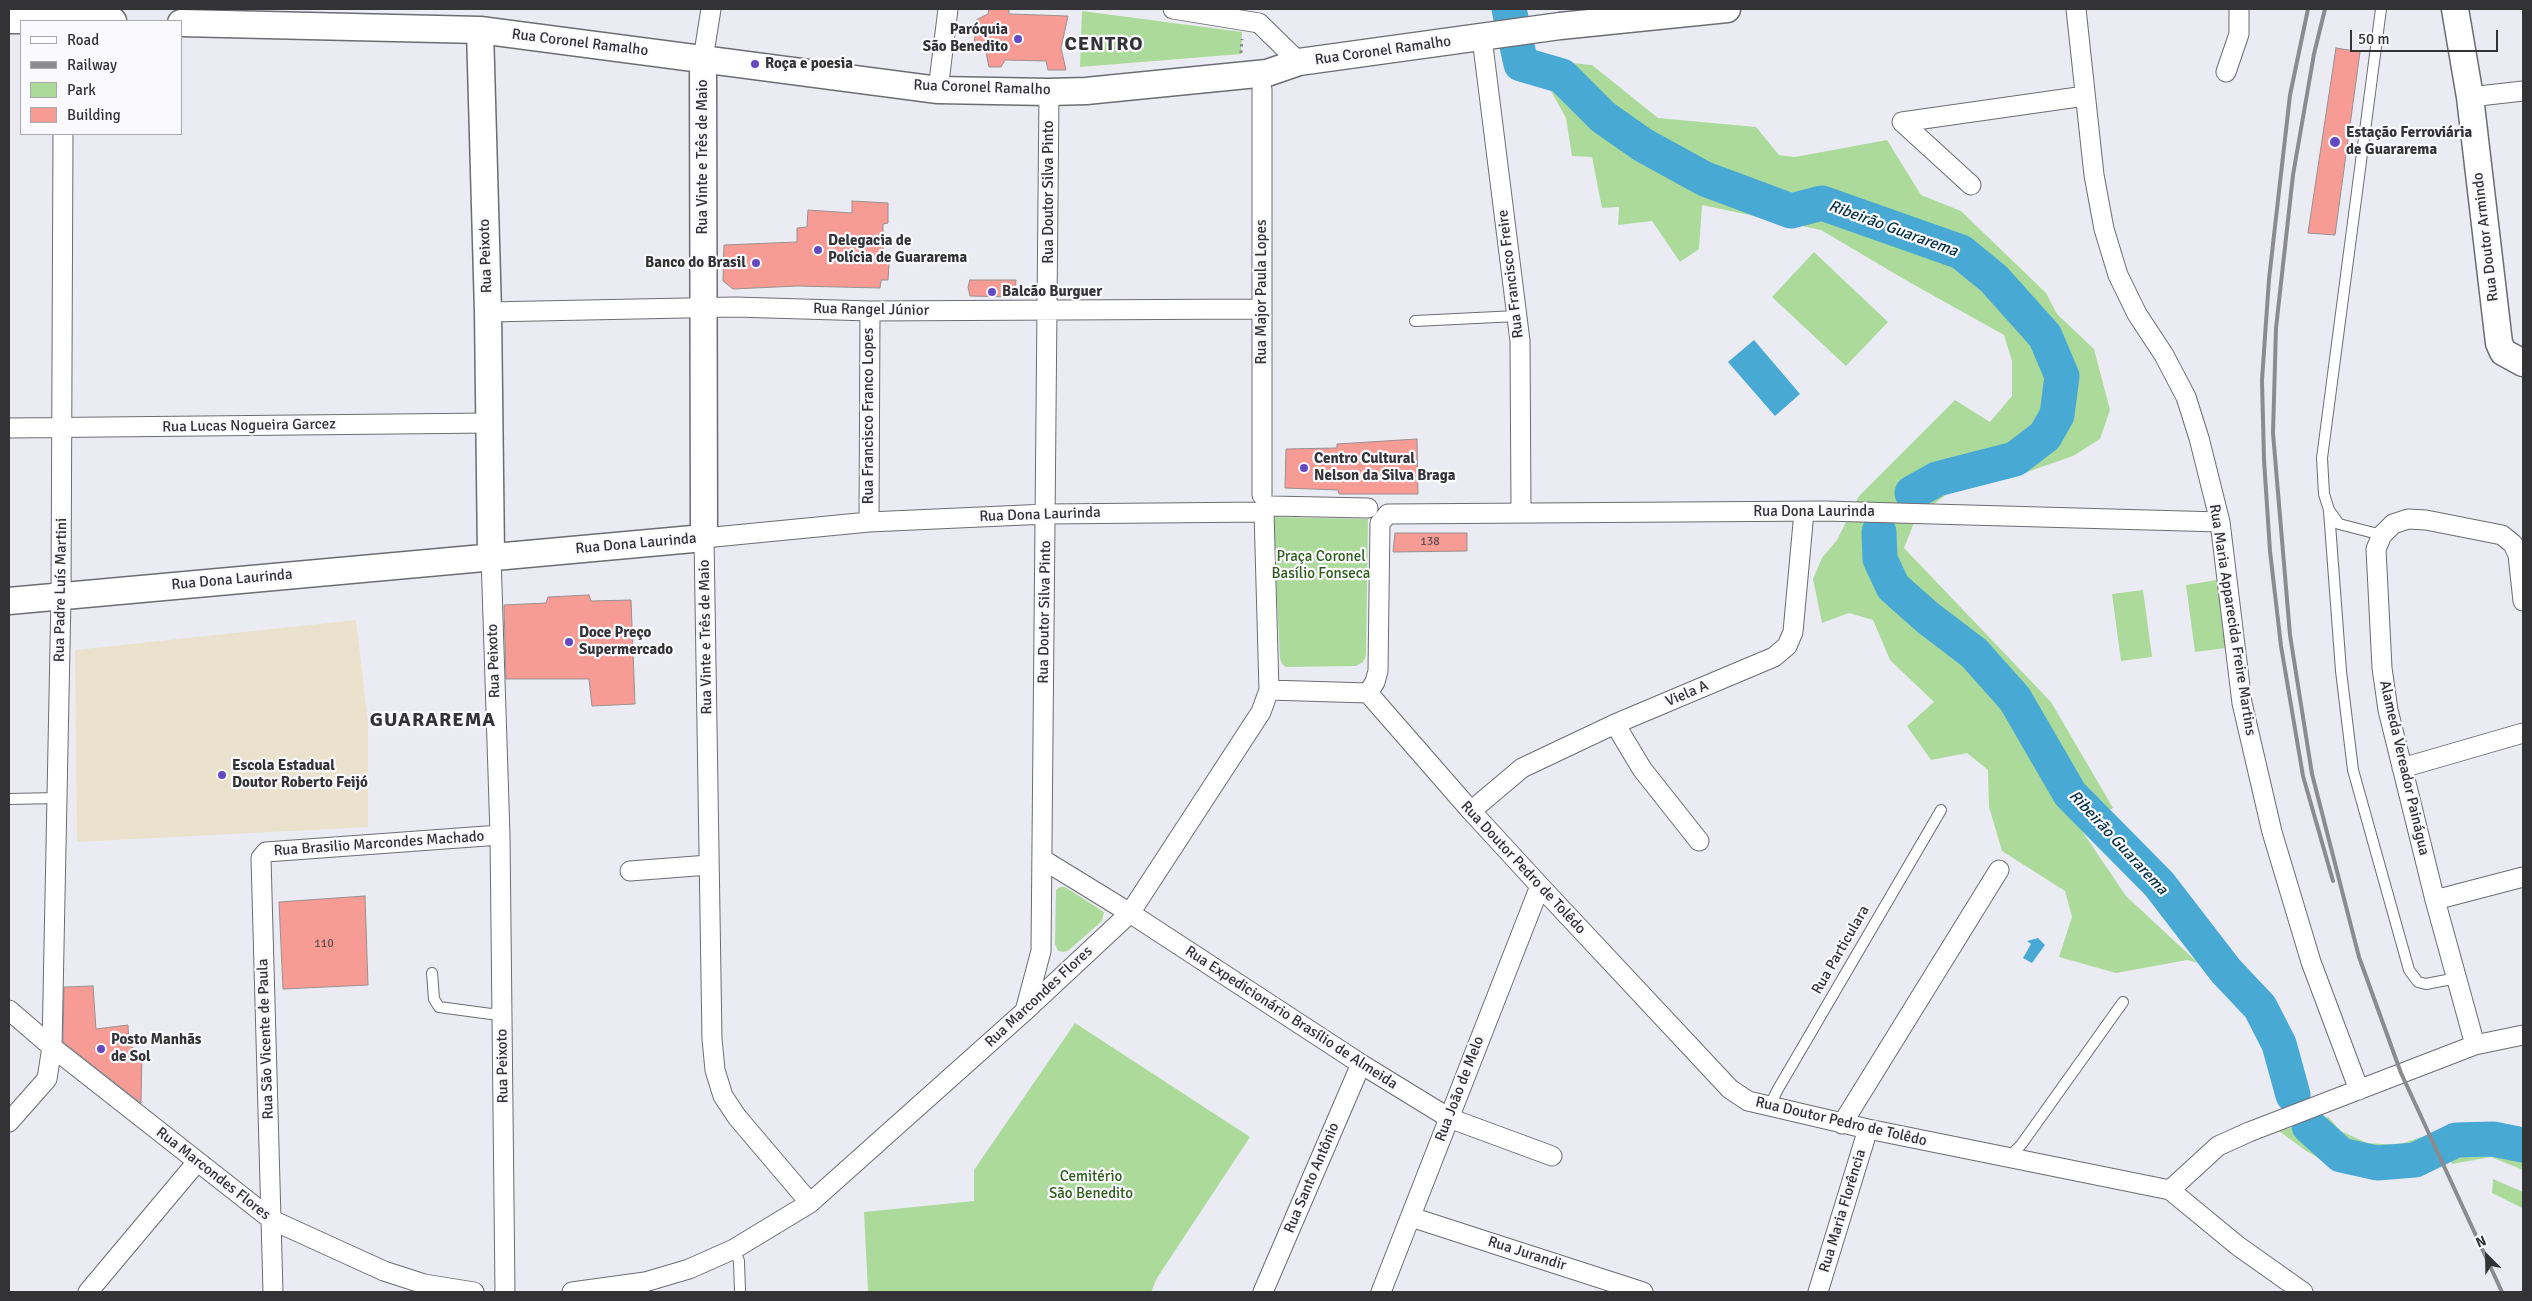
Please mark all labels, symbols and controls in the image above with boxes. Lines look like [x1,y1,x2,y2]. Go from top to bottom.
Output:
legend [20,20,182,135]
scale bar [2352,20,2500,52]
place label: Paróquia São Benedito [923,21,1008,56]
street label: Rua Coronel Ramalho [511,26,649,60]
text: 50 m [2358,30,2389,48]
text: Road [67,31,99,49]
marker: Paróquia São Benedito [1012,33,1024,45]
district label: CENTRO [1064,33,1144,57]
street label: Rua Coronel Ramalho [1314,33,1452,69]
place label: Roça e poesia [765,55,853,73]
text: Railway [67,56,117,74]
marker: Roça e poesia [749,58,761,70]
street label: Rua Coronel Ramalho [913,77,1051,99]
street label: Rua Vinte e Três de Maio [694,79,712,235]
text: Park [67,81,96,99]
text: Building [67,106,121,124]
street label: Rua Doutor Silva Pinto [1040,120,1058,264]
place label: Estação Ferroviária de Guararema [2346,124,2472,159]
marker: Estação Ferroviária de Guararema [2328,135,2342,149]
street label: Rua Doutor Armindo [2469,171,2503,303]
water label: Ribeirão Guararema [1826,197,1960,261]
street label: Rua Francisco Freire [1494,209,1528,339]
street label: Rua Peixoto [476,218,496,294]
street label: Rua Major Paula Lopes [1253,220,1271,364]
place label: Delegacia de Polícia de Guararema [828,232,967,267]
marker: Delegacia de Polícia de Guararema [812,244,824,256]
place label: Banco do Brasil [645,254,746,272]
marker: Banco do Brasil [750,257,762,269]
place label: Balcão Burguer [1002,283,1102,301]
marker: Balcão Burguer [986,286,998,298]
street label: Rua Rangel Júnior [813,300,929,320]
street label: Rua Francisco Franco Lopes [860,328,878,504]
street label: Rua Lucas Nogueira Garcez [162,415,336,437]
place label: Centro Cultural Nelson da Silva Braga [1314,450,1455,485]
marker: Centro Cultural Nelson da Silva Braga [1298,462,1310,474]
street label: Rua Dona Laurinda [1753,503,1875,521]
street label: Rua Maria Apparecida Freire Martins [2205,503,2259,737]
street label: Rua Dona Laurinda [979,504,1101,526]
street label: Rua Padre Luís Martini [51,518,71,662]
street label: Rua Dona Laurinda [575,530,697,558]
house number: 138 [1420,535,1440,549]
street label: Rua Doutor Silva Pinto [1035,540,1055,684]
park label: Praça Coronel Basílio Fonseca [1272,548,1370,583]
street label: Rua Vinte e Três de Maio [696,559,716,715]
street label: Rua Dona Laurinda [171,566,293,594]
street label: Rua Peixoto [484,623,504,699]
place label: Doce Preço Supermercado [579,624,673,659]
marker: Doce Preço Supermercado [563,636,575,648]
street label: Viela A [1663,677,1711,711]
street label: Alameda Vereador Painágua [2375,679,2433,857]
district label: GUARAREMA [369,709,497,733]
place label: Escola Estadual Doutor Roberto Feijó [232,757,368,792]
marker: Escola Estadual Doutor Roberto Feijó [216,769,228,781]
water label: Ribeirão Guararema [2065,787,2171,899]
street label: Rua Doutor Pedro de Tolêdo [1457,798,1589,938]
street label: Rua Brasilio Marcondes Machado [273,828,485,860]
street label: Rua Particulara [1808,903,1874,997]
house number: 110 [314,937,334,951]
street label: Rua Expedicionário Brasílio de Almeida [1181,942,1401,1094]
street label: Rua Marcondes Flores [982,943,1096,1051]
street label: Rua São Vicente de Paula [254,958,278,1120]
street label: Rua Peixoto [493,1029,513,1103]
place label: Posto Manhãs de Sol [111,1031,201,1066]
street label: Rua João de Melo [1432,1034,1488,1144]
marker: Posto Manhãs de Sol [95,1043,107,1055]
street label: Rua Doutor Pedro de Tolêdo [1754,1094,1928,1150]
street label: Rua Santo Antônio [1281,1120,1343,1236]
street label: Rua Marcondes Flores [152,1124,274,1224]
street label: Rua Maria Florência [1816,1147,1870,1275]
park label: Cemitério São Benedito [1049,1168,1133,1203]
north arrow [2462,1231,2512,1281]
text: N [2473,1232,2489,1251]
street label: Rua Jurandir [1486,1233,1568,1275]

